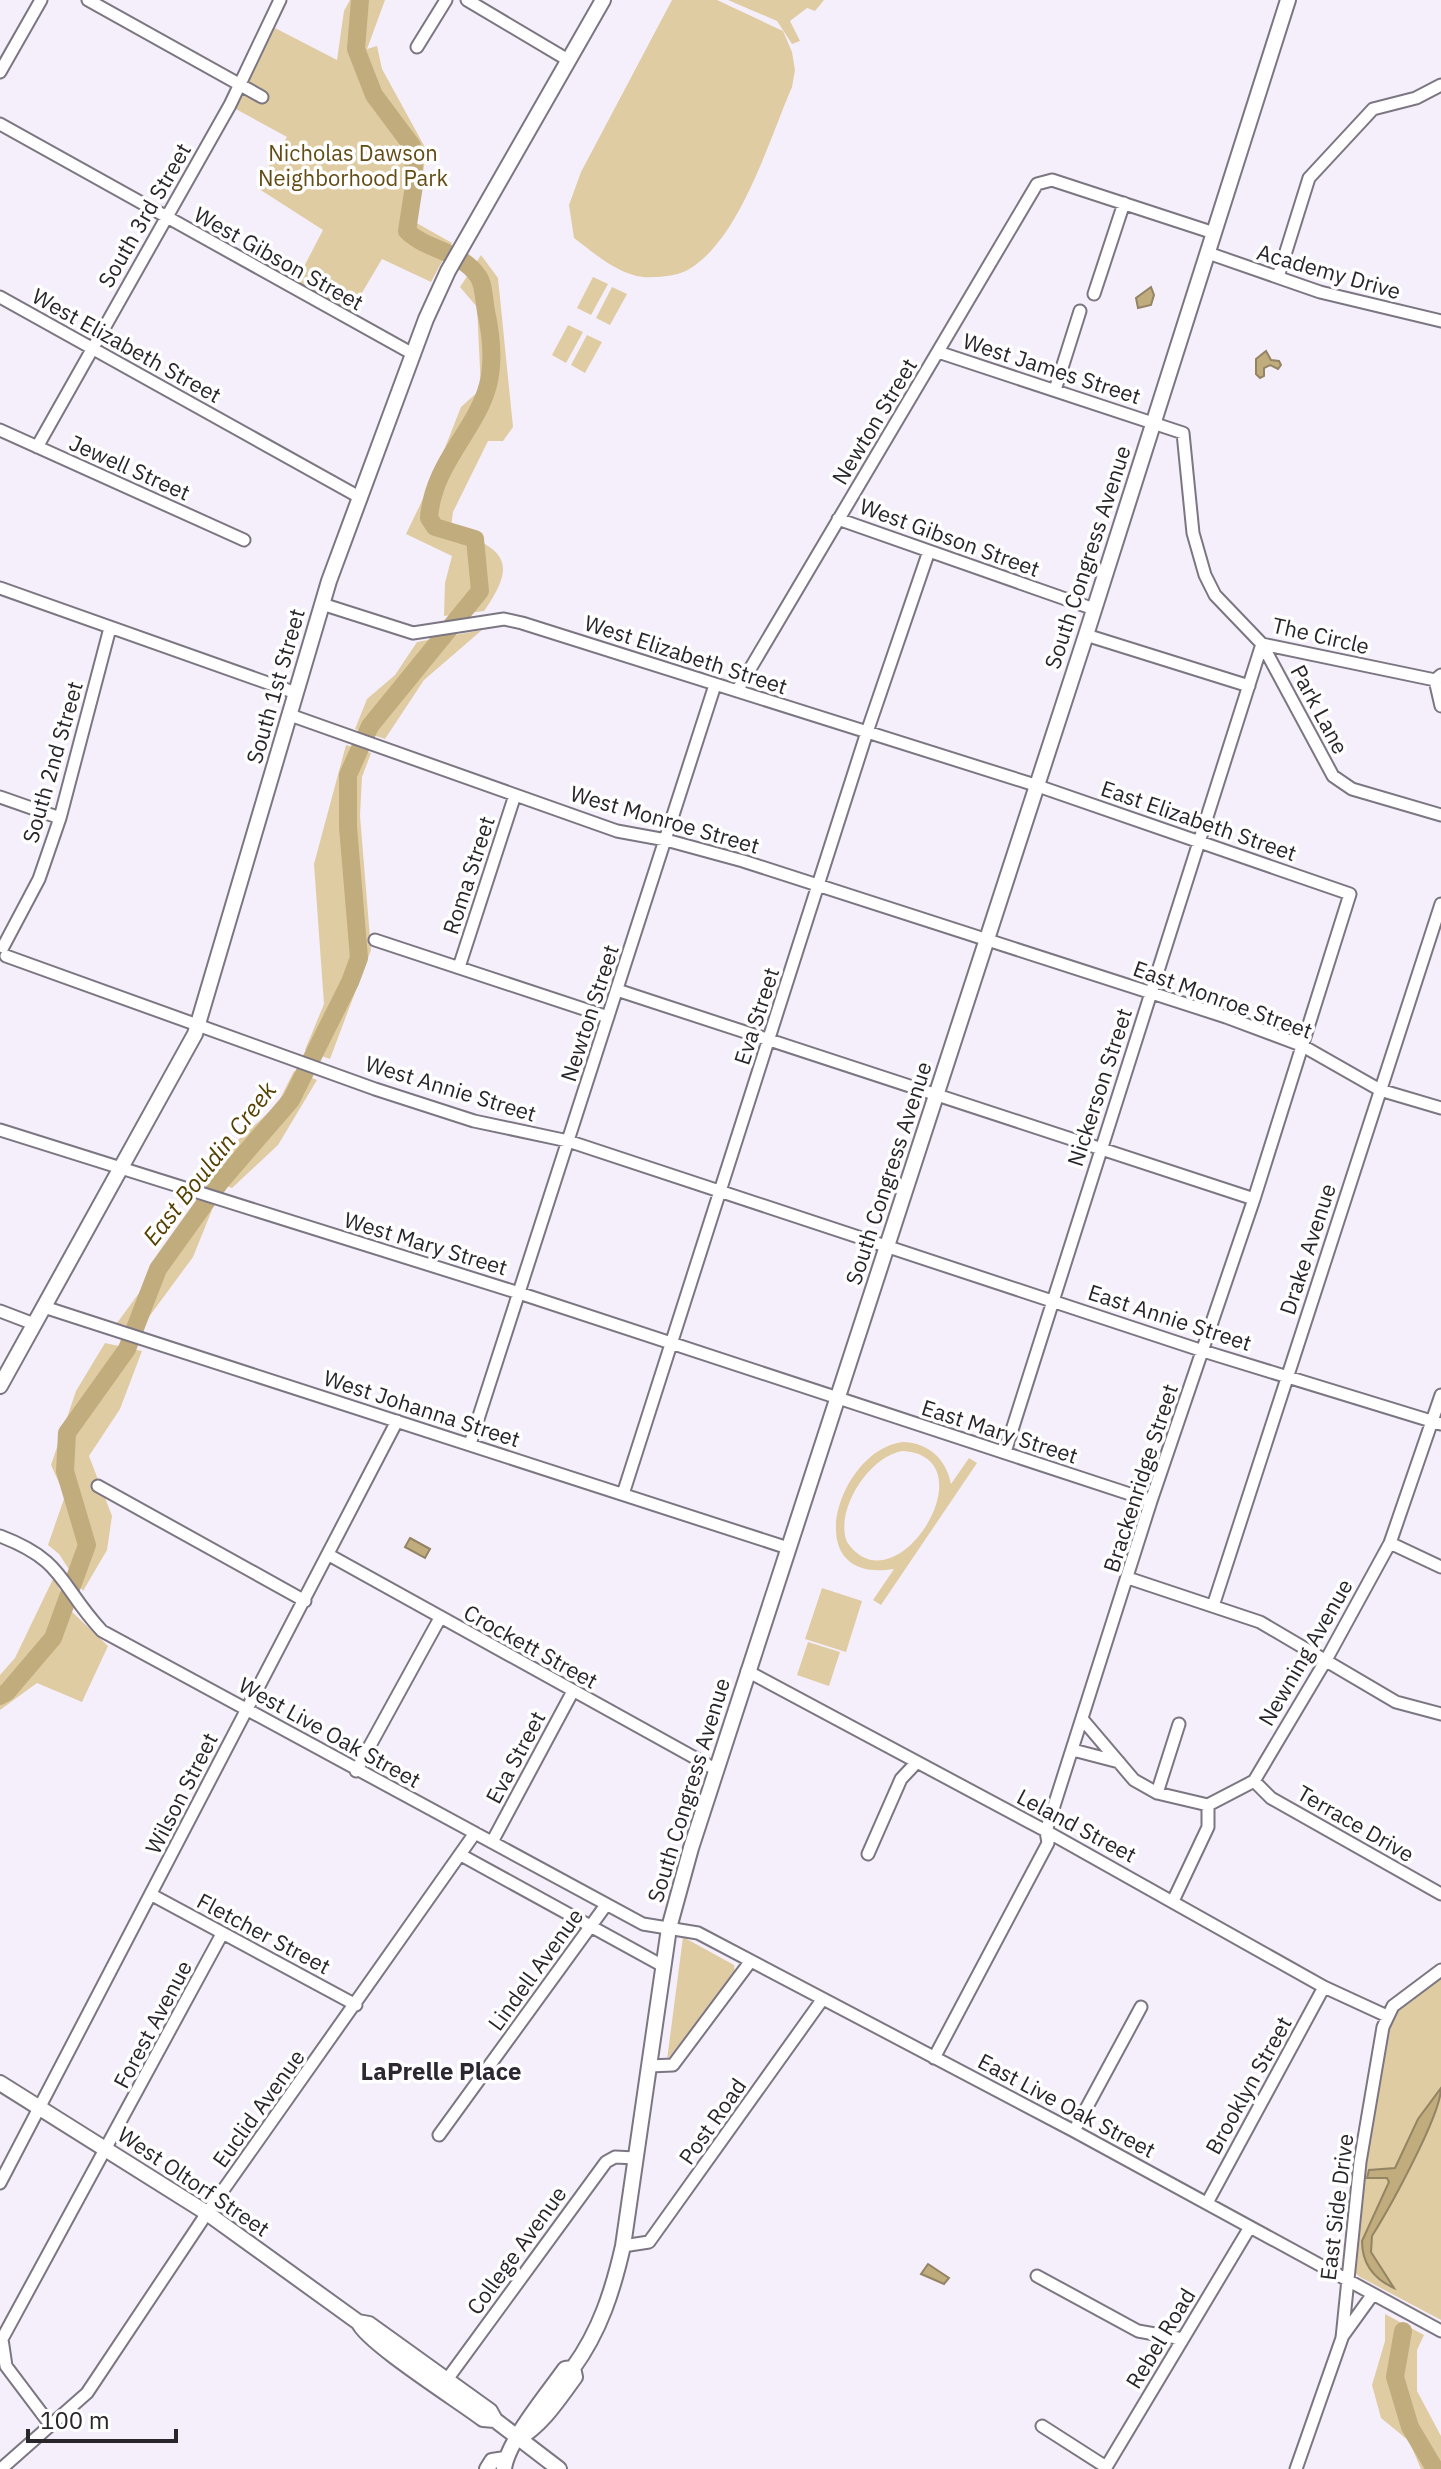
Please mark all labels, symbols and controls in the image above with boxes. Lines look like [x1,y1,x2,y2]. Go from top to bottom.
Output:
street label: South 3rd Street [91,137,197,293]
park label: Nicholas Dawson Neighborhood Park [258,138,448,192]
street label: West Gibson Street [189,199,369,317]
street label: Academy Drive [1254,237,1404,305]
street label: West Elizabeth Street [27,281,227,409]
street label: West James Street [959,326,1145,410]
street label: Newton Street [825,352,923,490]
street label: Jewell Street [65,427,195,507]
street label: South Congress Avenue [1037,442,1137,672]
street label: West Gibson Street [856,491,1044,583]
street label: South 1st Street [239,605,311,767]
street label: West Elizabeth Street [581,608,791,700]
street label: The Circle [1270,610,1372,660]
street label: Park Lane [1284,659,1356,759]
street label: South 2nd Street [15,678,89,846]
street label: East Elizabeth Street [1097,773,1301,867]
street label: West Monroe Street [567,778,763,860]
street label: Roma Street [435,812,501,938]
street label: Newton Street [553,941,625,1085]
street label: East Monroe Street [1129,953,1317,1045]
street label: Eva Street [727,964,785,1068]
street label: Nickerson Street [1060,1004,1138,1170]
street label: West Annie Street [362,1048,540,1128]
street label: South Congress Avenue [838,1058,938,1288]
water label: East Bouldin Creek [135,1074,283,1251]
street label: Drake Avenue [1272,1180,1342,1318]
street label: West Mary Street [341,1204,511,1282]
street label: East Annie Street [1085,1277,1255,1357]
street label: West Johanna Street [320,1363,524,1453]
street label: Brackenridge Street [1096,1380,1184,1576]
street label: East Mary Street [918,1392,1082,1470]
street label: Newning Avenue [1251,1573,1359,1731]
street label: Crockett Street [459,1597,603,1695]
street label: West Live Oak Street [234,1670,426,1794]
street label: South Congress Avenue [640,1674,736,1906]
street label: Eva Street [479,1706,551,1808]
street label: Wilson Street [138,1728,224,1858]
street label: Terrace Drive [1292,1778,1420,1868]
street label: Leland Street [1012,1781,1142,1869]
street label: Fletcher Street [192,1886,336,1980]
street label: Lindell Avenue [481,1902,589,2036]
street label: Forest Avenue [106,1955,198,2093]
street label: Brooklyn Street [1198,2011,1298,2159]
street label: Euclid Avenue [205,2043,311,2173]
street label: East Live Oak Street [973,2046,1161,2164]
district label: LaPrelle Place [361,2055,522,2087]
street label: Post Road [672,2072,752,2170]
street label: West Oltorf Street [112,2119,276,2243]
street label: East Side Drive [1313,2132,1359,2282]
street label: College Avenue [460,2180,572,2320]
street label: Rebel Road [1119,2282,1201,2394]
scale bar [28,2393,176,2443]
text: 100 m [40,2404,110,2436]

